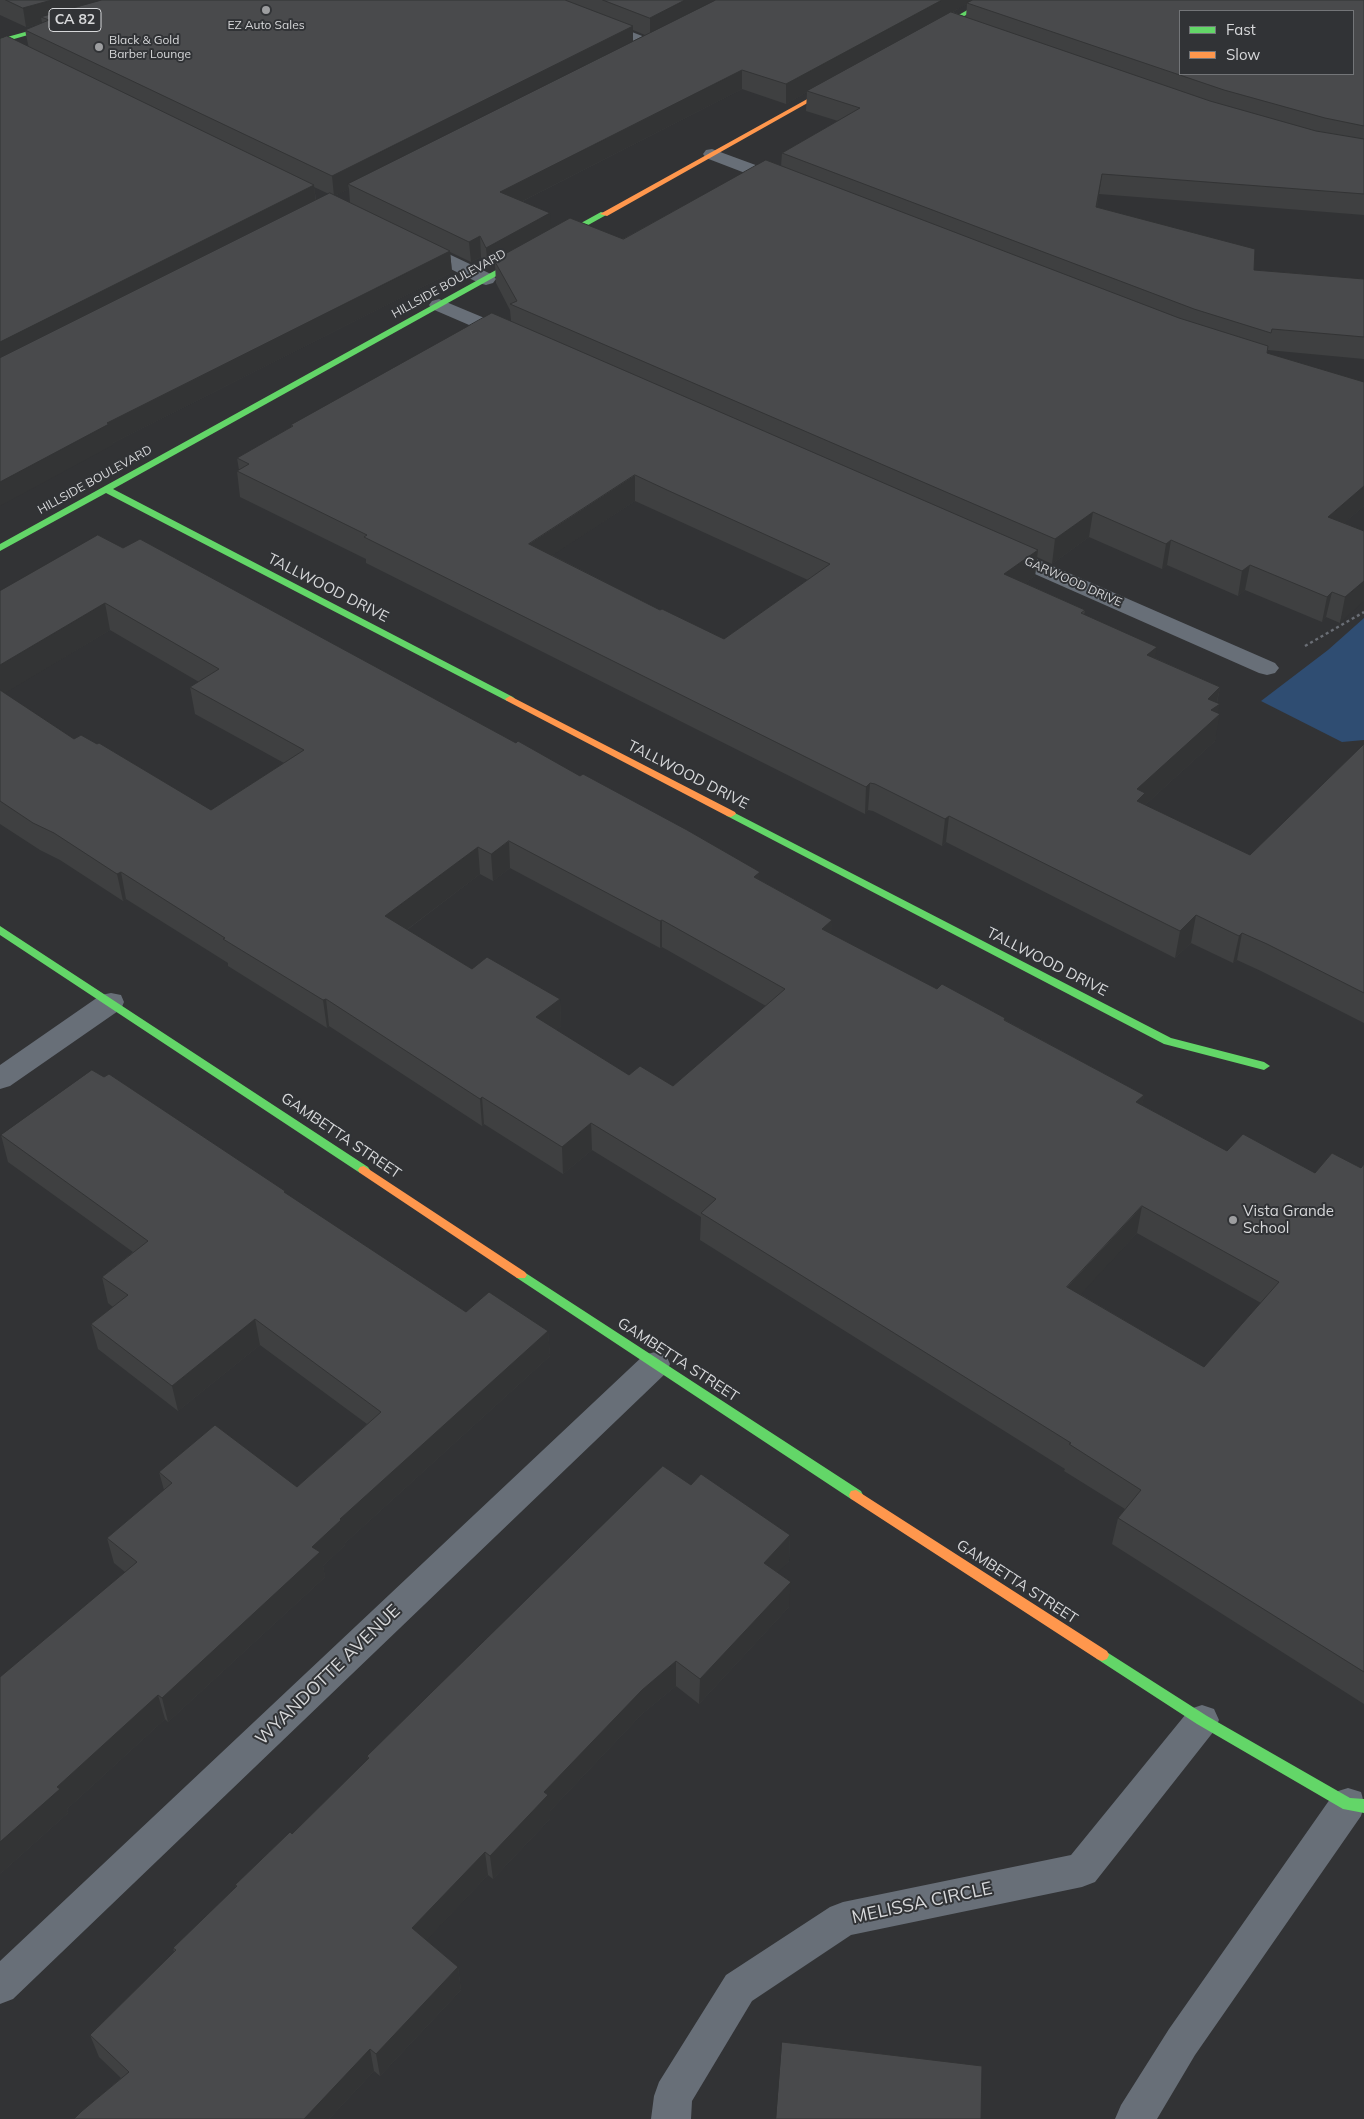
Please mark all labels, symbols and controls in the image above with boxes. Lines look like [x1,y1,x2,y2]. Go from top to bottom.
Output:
marker: EZ Auto Sales [260,4,272,16]
road number: CA 82 [49,8,101,32]
legend [1179,10,1354,75]
place label: EZ Auto Sales [227,18,305,32]
text: Fast [1226,20,1256,39]
place label: Black & Gold Barber Lounge [109,33,191,61]
marker: Black & Gold Barber Lounge [93,41,105,53]
text: Slow [1226,45,1260,64]
street label: HILLSIDE BOULEVARD [389,247,509,321]
street label: HILLSIDE BOULEVARD [35,443,155,517]
street label: TALLWOOD DRIVE [265,550,391,626]
street label: GARWOOD DRIVE [1022,554,1124,610]
street label: TALLWOOD DRIVE [625,737,751,813]
street label: TALLWOOD DRIVE [984,924,1110,1000]
street label: GAMBETTA STREET [278,1089,404,1183]
place label: Vista Grande School [1243,1202,1334,1237]
marker: Vista Grande School [1227,1214,1239,1226]
street label: GAMBETTA STREET [614,1314,742,1406]
street label: GAMBETTA STREET [953,1536,1081,1628]
street label: WYANDOTTE AVENUE [251,1600,405,1750]
street label: MELISSA CIRCLE [850,1878,994,1928]

